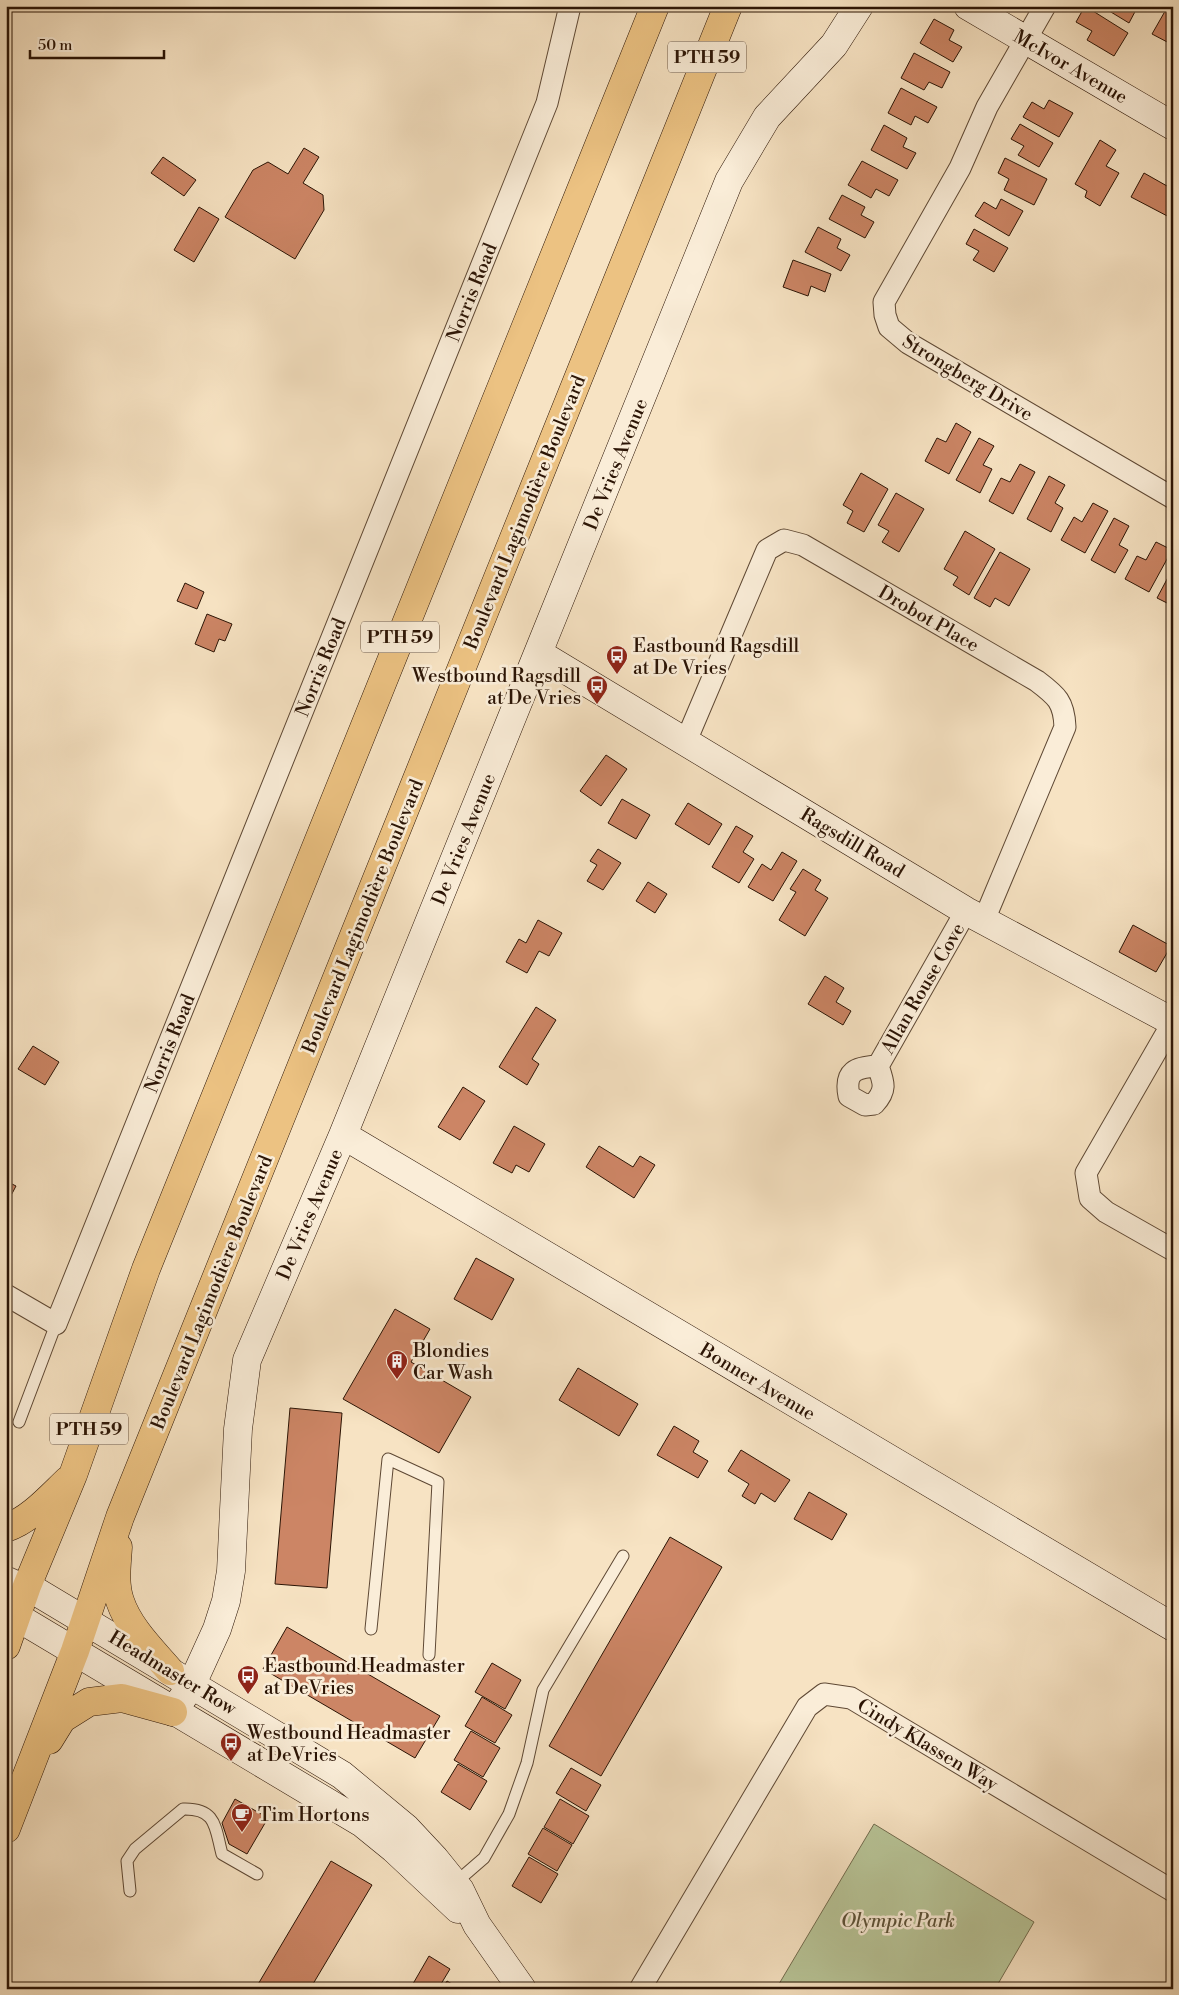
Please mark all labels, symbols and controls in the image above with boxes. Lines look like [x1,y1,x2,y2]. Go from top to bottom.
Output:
street label: McIvor Avenue [1009,24,1132,109]
scale bar [30,28,164,60]
text: 50 m [38,36,72,55]
road number: PTH 59 [668,42,746,72]
street label: Norris Road [441,239,503,345]
street label: Strongberg Drive [898,329,1037,426]
street label: Boulevard Lagimodière Boulevard [458,372,591,654]
street label: De Vries Avenue [579,395,653,534]
street label: Drobot Place [874,580,983,657]
street label: Norris Road [290,614,352,720]
road number: PTH 59 [361,622,439,652]
place label: Eastbound Ragsdill at De Vries [633,634,800,680]
bus stop icon: Eastbound Ragsdill at De Vries [605,644,629,675]
place label: Westbound Ragsdill at De Vries [411,664,581,710]
bus stop icon: Westbound Ragsdill at De Vries [585,674,609,705]
street label: De Vries Avenue [427,770,501,909]
street label: Boulevard Lagimodière Boulevard [296,776,429,1058]
street label: Ragsdill Road [796,802,909,884]
street label: Allan Rouse Cove [875,919,970,1059]
street label: Norris Road [139,990,201,1096]
street label: De Vries Avenue [272,1145,348,1284]
street label: Boulevard Lagimodière Boulevard [145,1152,278,1434]
street label: Bonner Avenue [694,1337,820,1426]
place label: Blondies Car Wash [412,1339,493,1385]
building icon: Blondies Car Wash [385,1349,409,1380]
road number: PTH 59 [50,1414,128,1445]
street label: Headmaster Row [104,1625,241,1721]
place label: Eastbound Headmaster at DeVries [264,1654,465,1700]
bus stop icon: Eastbound Headmaster at DeVries [236,1664,260,1695]
street label: Cindy Klassen Way [853,1693,1003,1797]
place label: Westbound Headmaster at DeVries [246,1721,451,1767]
bus stop icon: Westbound Headmaster at DeVries [219,1731,243,1762]
cafe icon: Tim Hortons [230,1802,254,1833]
place label: Tim Hortons [258,1803,370,1827]
park label: Olympic Park [841,1909,955,1933]

